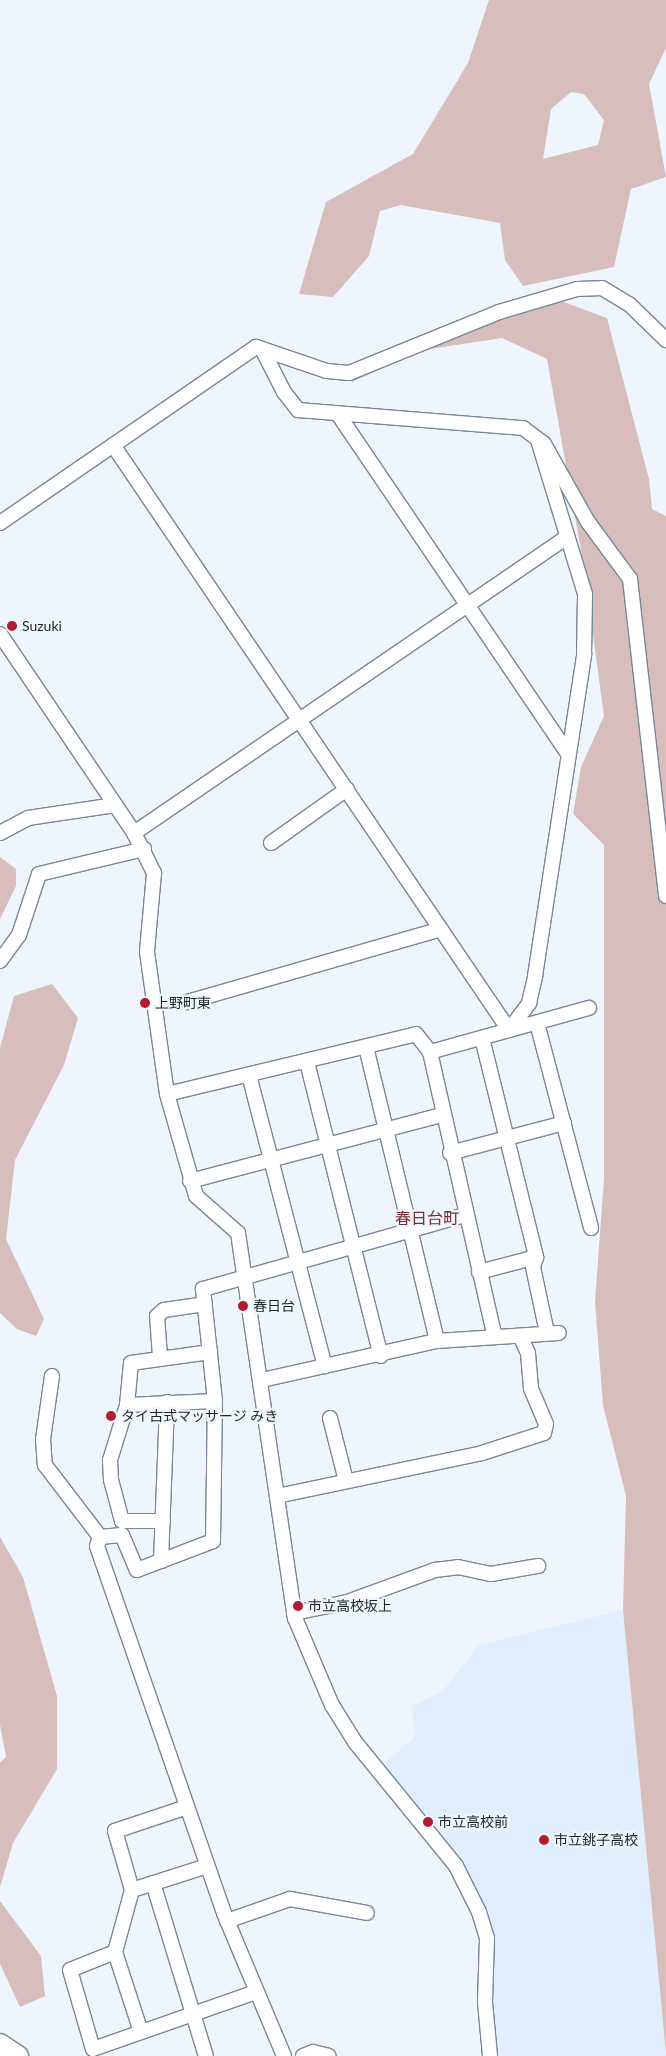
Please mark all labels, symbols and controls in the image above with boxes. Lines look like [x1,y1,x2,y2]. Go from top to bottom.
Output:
place label: Suzuki [22,618,62,634]
marker: Suzuki [6,620,18,632]
place label: 上野町東 [155,995,211,1011]
marker: 上野町東 [139,997,151,1009]
district label: 春日台町 [395,1208,459,1228]
place label: 春日台 [253,1298,295,1314]
marker: 春日台 [237,1300,249,1312]
place label: タイ古式マッサージ みき [121,1408,279,1424]
marker: タイ古式マッサージ みき [105,1410,117,1422]
place label: 市立高校坂上 [308,1598,392,1614]
marker: 市立高校坂上 [292,1600,304,1612]
place label: 市立高校前 [438,1814,508,1830]
marker: 市立高校前 [422,1816,434,1828]
place label: 市立銚子高校 [554,1832,638,1848]
marker: 市立銚子高校 [538,1834,550,1846]

